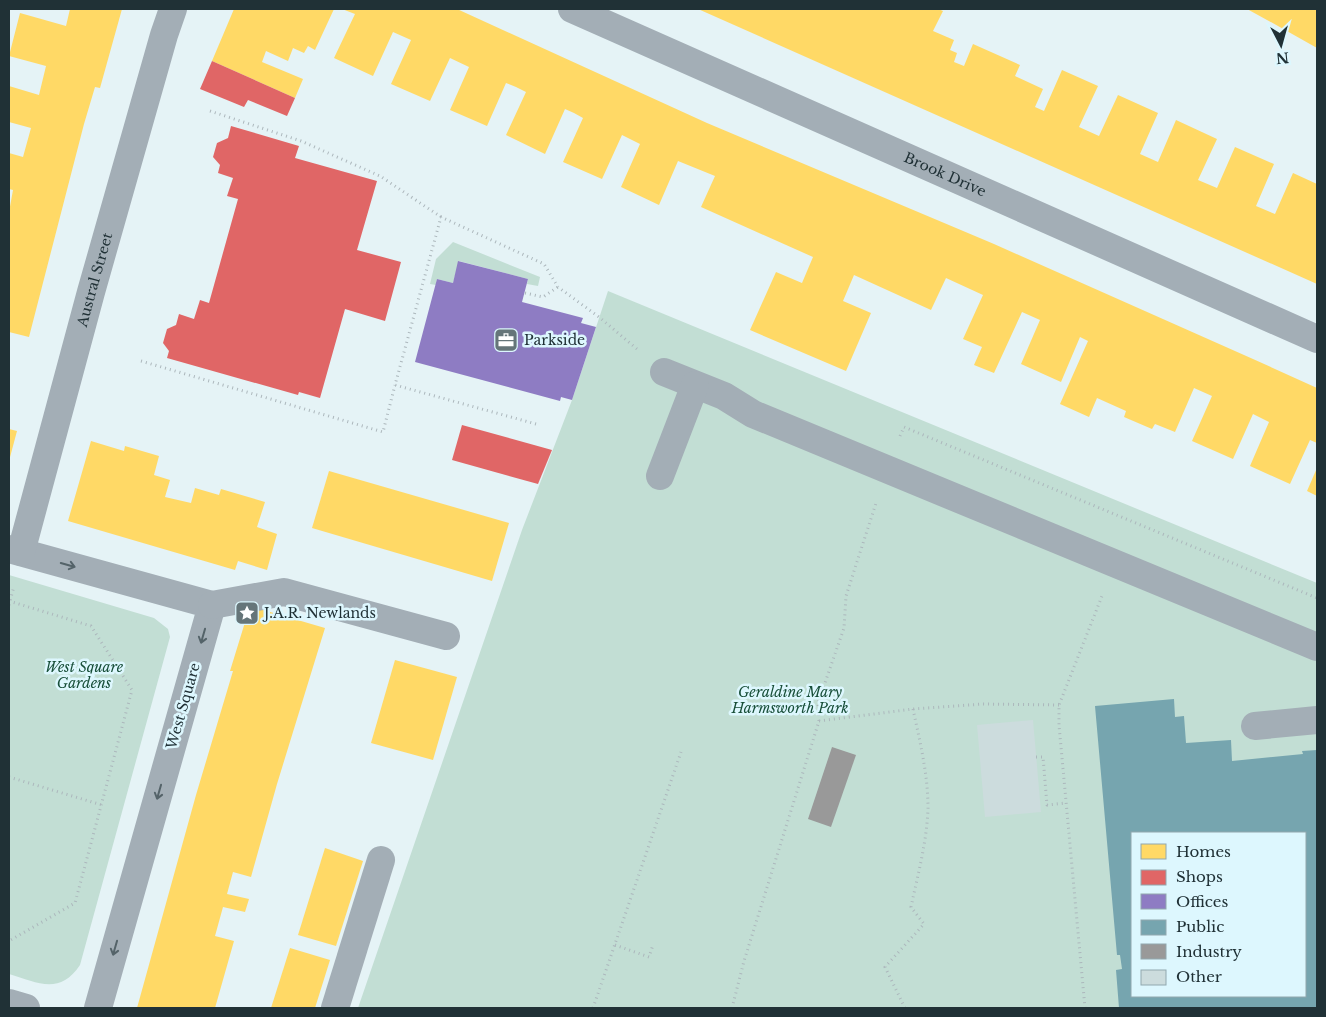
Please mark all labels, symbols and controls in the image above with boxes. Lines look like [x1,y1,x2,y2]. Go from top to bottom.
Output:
north arrow [1256,20,1306,70]
text: N [1275,48,1290,68]
street label: Brook Drive [901,148,989,200]
street label: Austral Street [73,230,117,330]
office icon: Parkside [493,327,519,353]
place label: Parkside [524,331,585,349]
one-way arrow [60,561,76,571]
place icon: J.A.R. Newlands [234,600,260,626]
place label: J.A.R. Newlands [262,604,376,622]
one-way arrow [198,627,207,643]
park label: West Square Gardens [45,658,124,692]
street label: West Square [162,661,204,752]
park label: Geraldine Mary Harmsworth Park [731,683,848,717]
one-way arrow [153,784,163,800]
legend [1131,832,1306,997]
text: Homes [1176,842,1231,861]
text: Shops [1176,867,1223,886]
text: Offices [1176,892,1228,911]
text: Public [1176,917,1224,936]
one-way arrow [109,940,119,956]
text: Industry [1176,942,1242,961]
text: Other [1176,967,1223,986]

